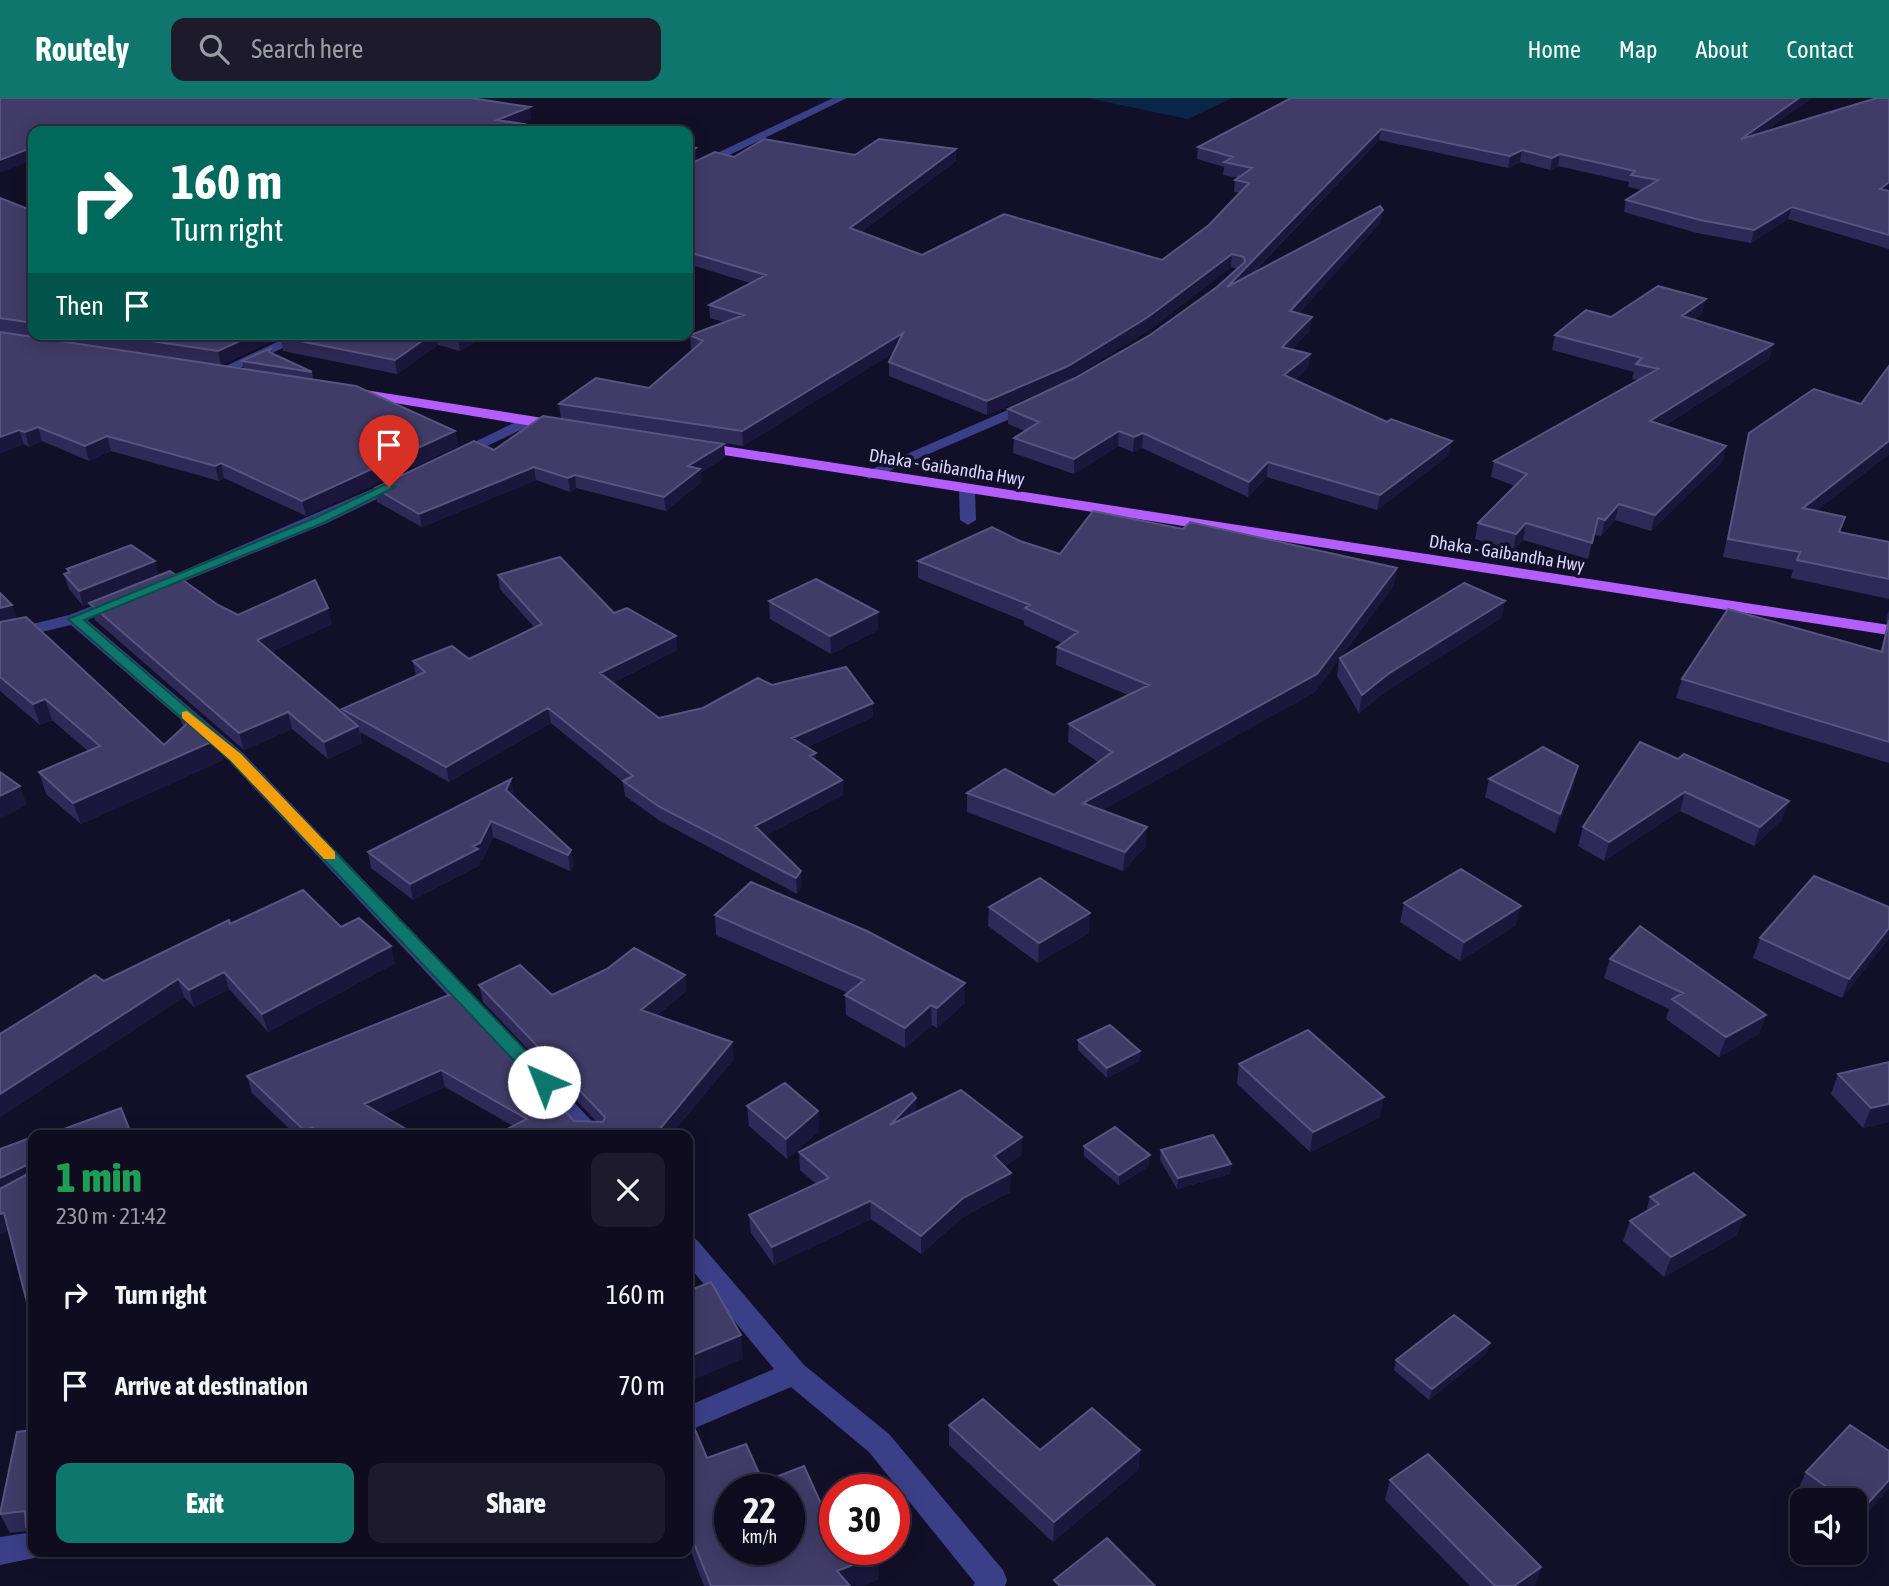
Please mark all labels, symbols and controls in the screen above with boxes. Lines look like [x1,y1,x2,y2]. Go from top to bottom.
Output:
search box [171,18,661,81]
text: Routely [35,30,129,68]
icon: search [195,30,233,68]
text: Search here [251,34,363,64]
text: Home [1527,36,1581,63]
text: Map [1619,36,1657,63]
text: About [1695,36,1748,63]
text: Contact [1786,36,1854,63]
text: 160 m [171,153,282,209]
icon: right [56,154,147,245]
text: Turn right [171,211,284,248]
icon: arrive [118,287,156,325]
text: Then [56,291,104,321]
pin [359,415,419,487]
icon: arrive [370,426,408,464]
street label: Dhaka - Gaibandha Hwy [868,444,1026,490]
street label: Dhaka - Gaibandha Hwy [1428,530,1586,576]
position arrow [507,1045,581,1119]
text: 1 min [56,1153,142,1201]
button: close [591,1153,665,1227]
text: 230 m · 21:42 [56,1203,167,1229]
icon: right [56,1276,94,1314]
text: Turn right [115,1280,206,1310]
text: 160 m [606,1280,665,1310]
icon: arrive [56,1367,94,1405]
text: Arrive at destination [115,1371,308,1401]
text: 70 m [618,1371,665,1401]
button: Exit [56,1463,354,1543]
button: Share [368,1463,665,1543]
speed limit sign: 30 [819,1474,910,1565]
map controls [1790,1488,1867,1565]
button: sound [1790,1488,1867,1565]
text: 22 [743,1490,776,1530]
text: km/h [742,1526,777,1547]

